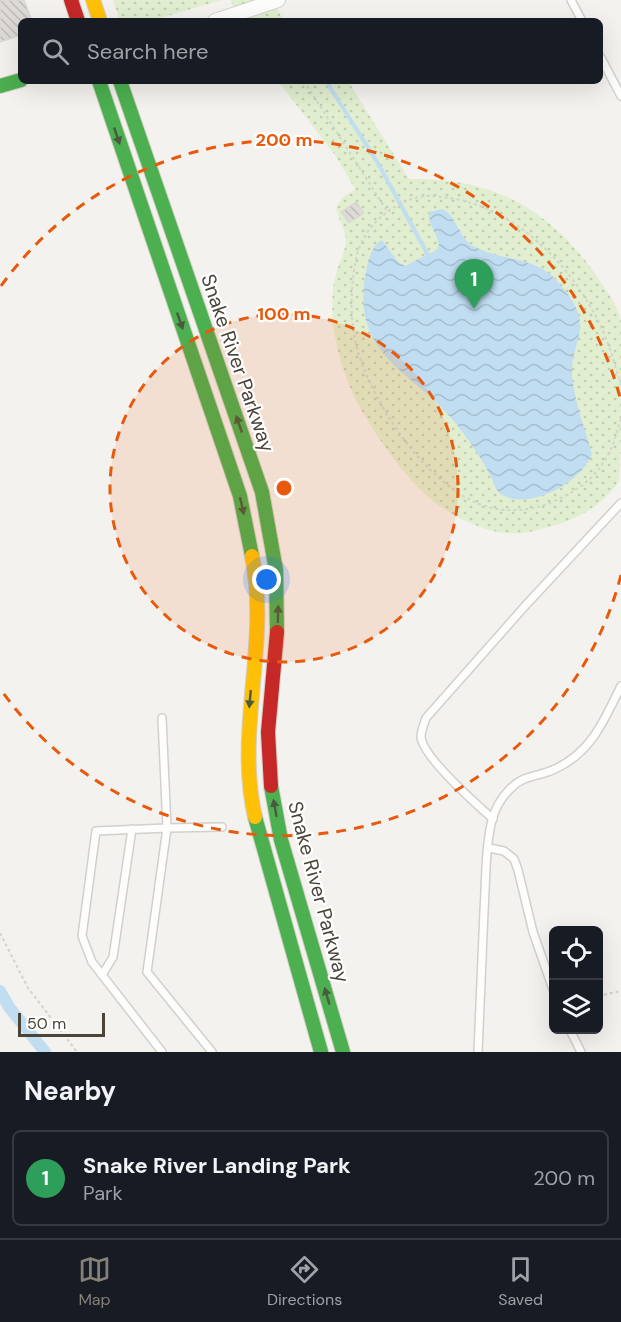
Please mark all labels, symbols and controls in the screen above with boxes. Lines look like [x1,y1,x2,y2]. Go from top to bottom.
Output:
search box [18,18,603,84]
icon: search [39,35,72,68]
text: Search here [87,37,208,66]
one-way arrow [113,127,123,145]
text: 200 m [256,128,312,152]
pin: 1 [454,260,494,309]
street label: Snake River Parkway [195,270,281,456]
text: 100 m [257,302,311,326]
one-way arrow [176,312,186,330]
one-way arrow [233,415,243,433]
centre of rings [274,478,294,498]
one-way arrow [237,497,247,515]
your location [252,565,281,594]
one-way arrow [273,605,283,624]
one-way arrow [245,690,255,709]
one-way arrow [270,798,279,817]
street label: Snake River Parkway [282,798,356,986]
map controls [549,926,603,1034]
button: locate [549,926,603,980]
button: layers [549,980,603,1034]
one-way arrow [322,987,331,1005]
scale bar [18,1010,105,1038]
text: 50 m [27,1013,66,1034]
text: Nearby [24,1074,116,1108]
text: Snake River Landing Park [83,1151,351,1180]
text: 1 [42,1165,49,1191]
text: 200 m [533,1165,595,1191]
text: Park [83,1180,123,1206]
tab: Map [78,1253,111,1310]
tab: Directions [267,1253,342,1310]
tab: Saved [498,1253,543,1310]

